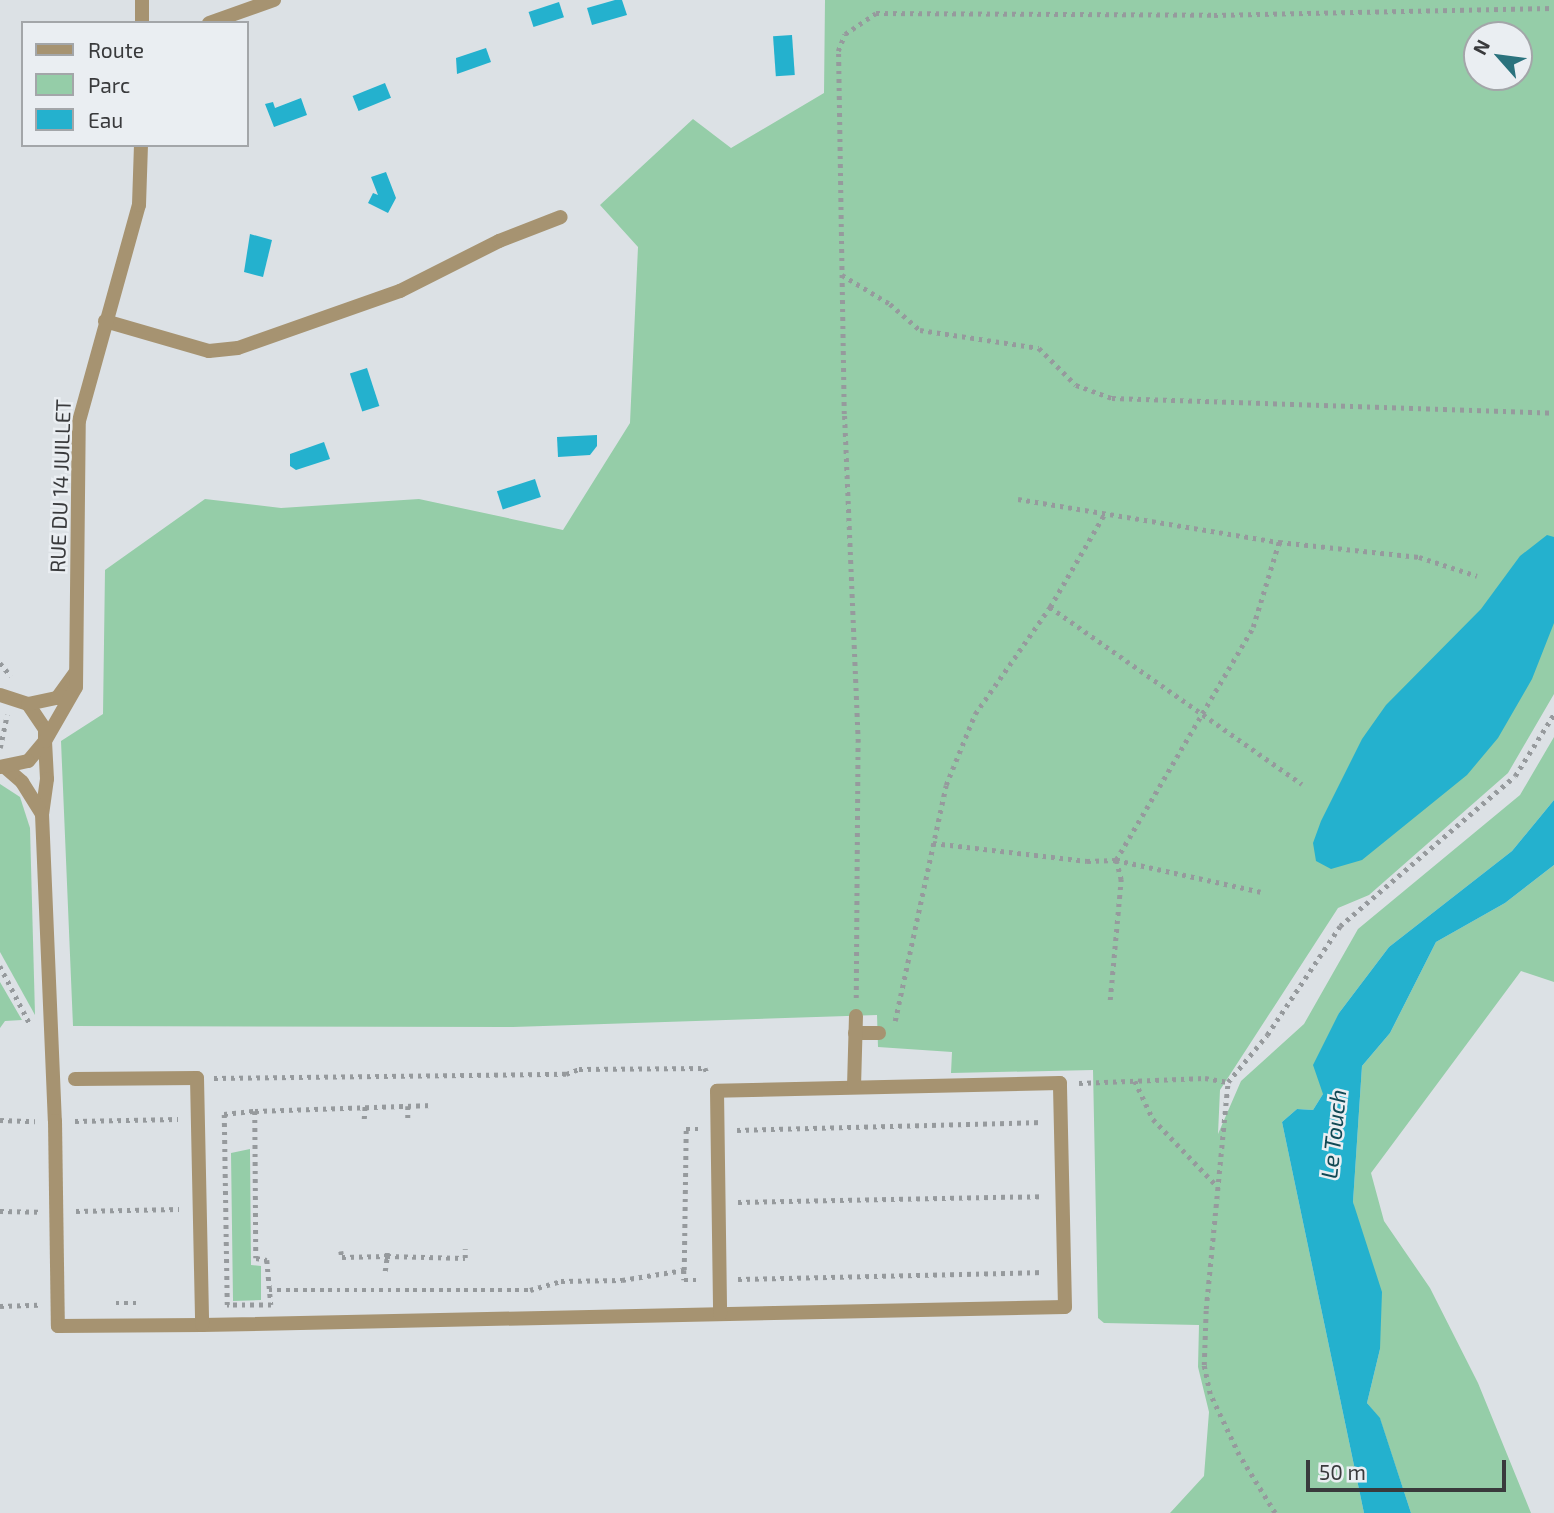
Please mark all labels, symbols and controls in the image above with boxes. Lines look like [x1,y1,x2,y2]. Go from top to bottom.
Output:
legend [21,21,248,147]
north arrow [1463,21,1533,91]
text: N [1467,35,1494,58]
text: Route [88,37,144,62]
text: Parc [88,72,130,97]
text: Eau [88,107,123,132]
street label: RUE DU 14 JUILLET [44,399,76,573]
water label: Le Touch [1315,1088,1351,1180]
scale bar [1309,1446,1508,1490]
text: 50 m [1319,1459,1366,1484]

